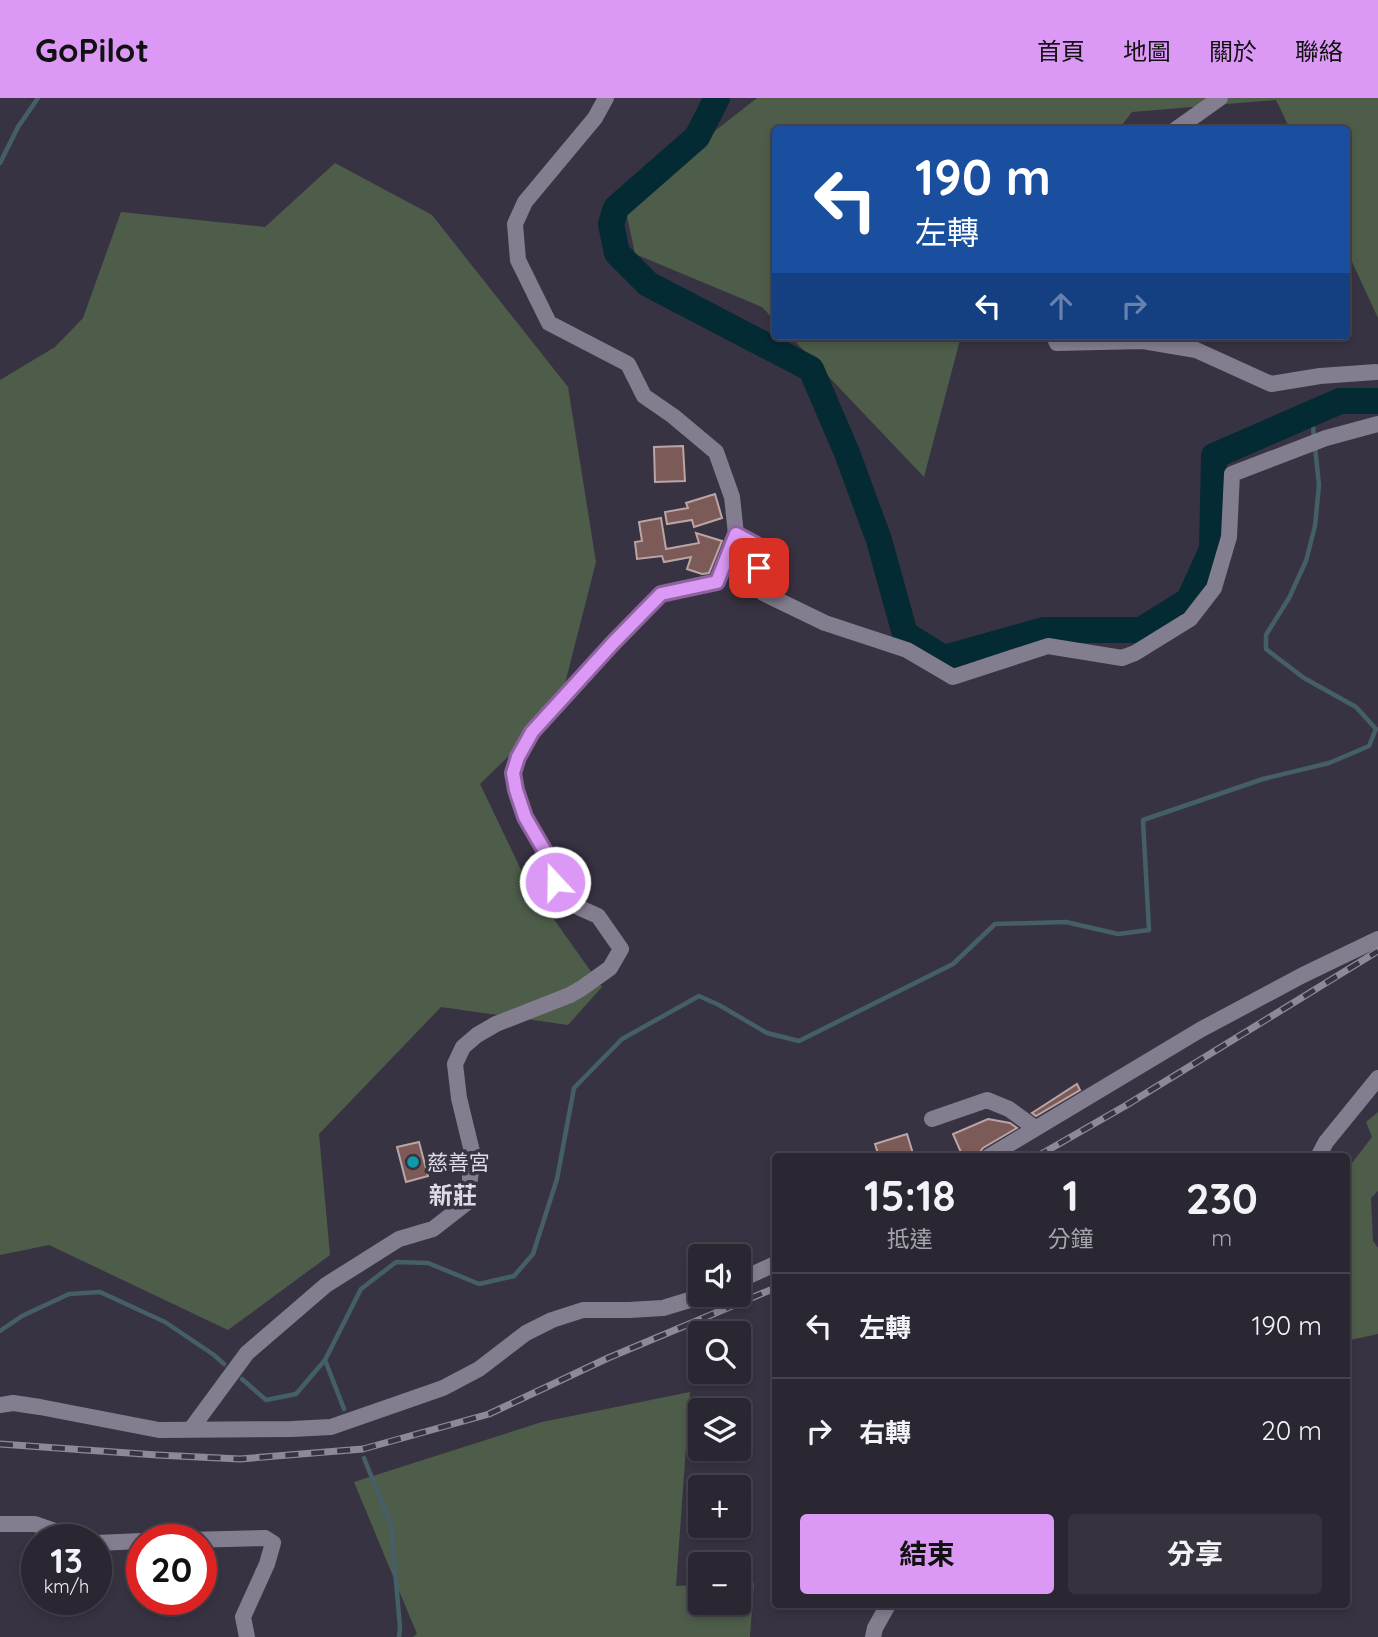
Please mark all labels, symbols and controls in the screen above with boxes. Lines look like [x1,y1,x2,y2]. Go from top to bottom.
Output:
text: GoPilot [35,29,149,70]
text: 首頁 [1037,36,1085,66]
text: 地圖 [1123,36,1171,66]
text: 關於 [1209,36,1257,66]
text: 聯絡 [1295,36,1343,66]
text: 190 m [915,146,1051,207]
icon: left [800,154,891,245]
text: 左轉 [915,212,979,252]
icon: left [969,287,1007,325]
icon: ahead [1042,287,1080,325]
icon: right [1115,287,1153,325]
pin [729,538,789,598]
icon: arrive [740,549,778,587]
position arrow [518,845,592,919]
place label: 慈善宮 [427,1149,490,1175]
marker: 慈善宮 [405,1154,421,1170]
text: 15:18 [864,1169,955,1222]
text: 1 [1062,1169,1079,1222]
text: 230 [1186,1172,1258,1225]
district label: 新莊 [429,1180,477,1210]
text: m [1211,1223,1232,1252]
text: 抵達 [887,1224,933,1253]
text: 分鐘 [1048,1224,1094,1253]
map controls [688,1244,751,1615]
button: sound [688,1244,751,1307]
icon: left [800,1307,838,1345]
text: 190 m [1252,1309,1322,1342]
text: 左轉 [859,1311,911,1344]
button: search [688,1321,751,1384]
button: layers [688,1398,751,1461]
icon: right [800,1412,838,1450]
text: 20 m [1261,1414,1322,1447]
text: 右轉 [859,1416,911,1449]
button: + [688,1475,751,1538]
button: 結束 [800,1514,1054,1594]
button: 分享 [1068,1514,1322,1594]
speed limit sign: 20 [126,1524,217,1615]
text: 13 [50,1538,83,1582]
button: − [688,1552,751,1615]
text: km/h [44,1575,89,1598]

